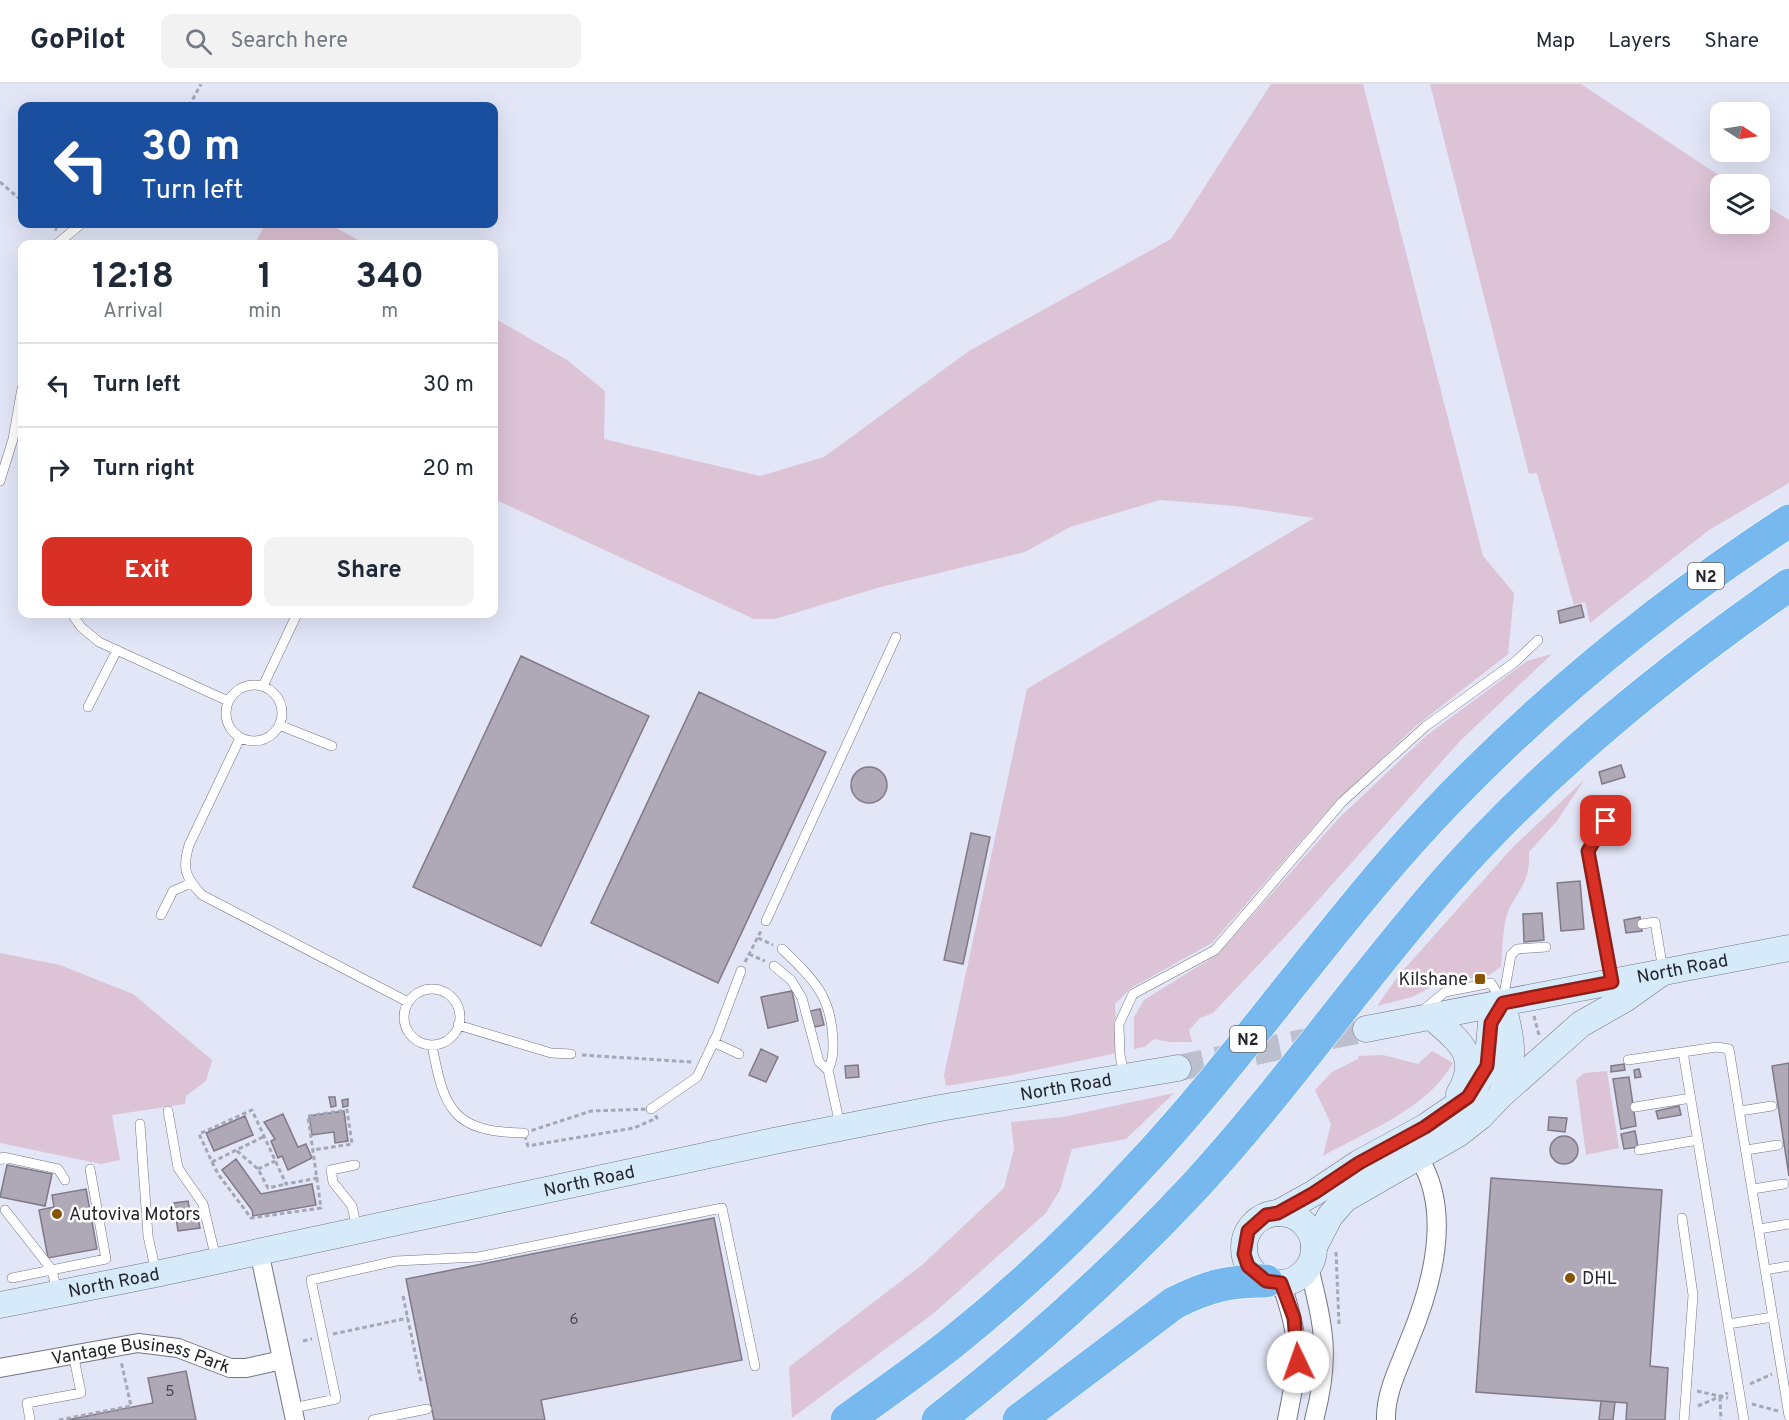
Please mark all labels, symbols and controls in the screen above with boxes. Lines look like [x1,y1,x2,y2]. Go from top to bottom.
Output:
search box [161,14,581,68]
text: GoPilot [30,23,125,59]
icon: search [182,25,215,58]
text: Search here [230,28,348,55]
text: Map [1536,28,1575,55]
text: Layers [1608,28,1671,55]
text: Share [1704,28,1759,55]
north arrow [1710,102,1770,162]
map controls [1710,102,1770,234]
text: 30 m [141,122,240,175]
icon: left [42,126,120,204]
text: Turn left [141,174,243,208]
button: layers [1710,174,1770,234]
text: 12:18 [92,255,174,301]
text: 1 [258,255,272,301]
text: 340 [356,255,424,301]
text: Arrival [103,299,163,325]
text: min [248,299,282,325]
text: m [381,299,398,325]
icon: left [42,369,75,402]
text: Turn left [93,372,181,399]
text: 30 m [423,372,474,399]
icon: right [42,453,75,486]
text: Turn right [93,456,195,483]
text: 20 m [423,456,474,483]
button: Exit [42,537,252,606]
button: Share [264,537,474,606]
road number: N2 [1688,563,1724,589]
pin [1580,795,1631,846]
icon: arrive [1589,804,1622,837]
street label: North Road [1635,950,1730,990]
place label: Kilshane [1398,969,1468,992]
marker: Kilshane [1473,972,1487,986]
road number: N2 [1230,1026,1266,1052]
street label: North Road [1018,1069,1114,1107]
street label: North Road [542,1161,637,1203]
place label: Autoviva Motors [69,1204,200,1227]
marker: Autoviva Motors [50,1207,64,1221]
street label: North Road [66,1264,162,1304]
place label: DHL [1582,1268,1617,1291]
marker: DHL [1563,1271,1577,1285]
house number: 6 [570,1311,579,1330]
position arrow [1266,1330,1330,1394]
street label: Vantage Business Park [50,1332,233,1380]
house number: 5 [165,1383,175,1402]

